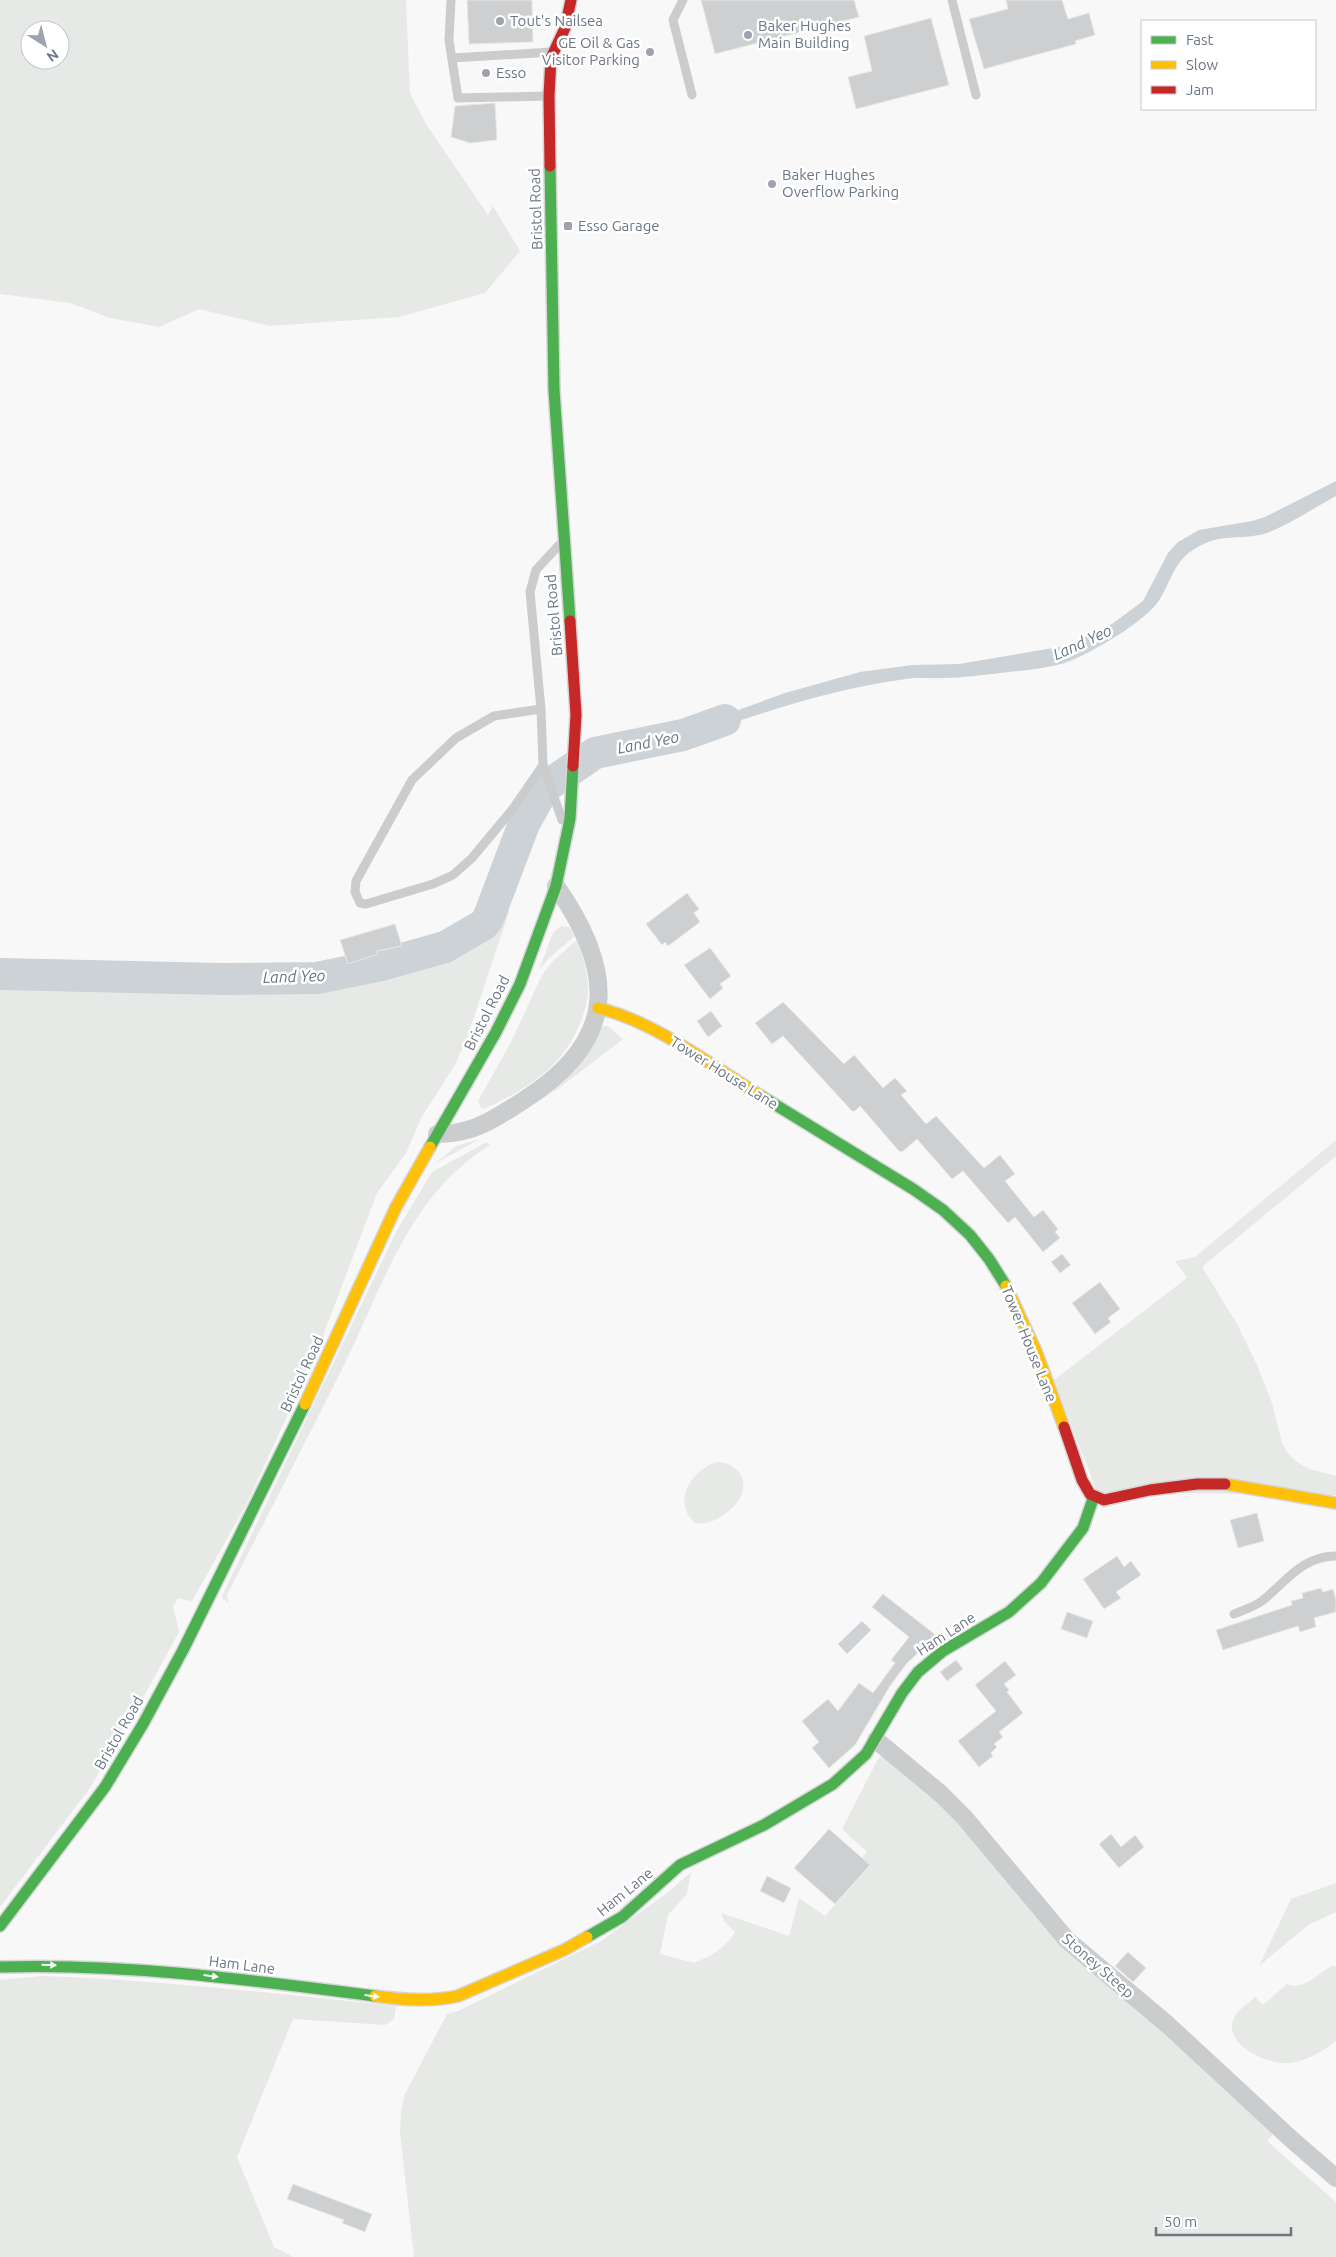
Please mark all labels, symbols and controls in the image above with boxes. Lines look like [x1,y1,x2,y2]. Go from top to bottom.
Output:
place label: Tout's Nailsea [510,12,603,29]
marker: Tout's Nailsea [494,15,506,27]
place label: Baker Hughes Main Building [758,17,851,51]
north arrow [20,20,70,70]
legend [1141,20,1316,110]
marker: Baker Hughes Main Building [742,29,754,41]
text: Fast [1186,31,1214,48]
place label: GE Oil & Gas Visitor Parking [542,34,640,68]
text: N [44,46,62,65]
marker: GE Oil & Gas Visitor Parking [644,46,656,58]
text: Slow [1186,56,1219,73]
place label: Esso [496,64,526,81]
marker: Esso [480,67,492,79]
text: Jam [1186,81,1214,98]
place label: Baker Hughes Overflow Parking [782,166,899,200]
street label: Bristol Road [526,168,545,250]
marker: Baker Hughes Overflow Parking [766,178,778,190]
place label: Esso Garage [578,217,660,234]
marker: Esso Garage [562,220,574,232]
street label: Bristol Road [541,573,566,657]
water label: Land Yeo [1050,621,1114,663]
water label: Land Yeo [616,727,681,757]
water label: Land Yeo [263,966,326,986]
street label: Bristol Road [460,972,513,1053]
street label: Tower House Lane [667,1033,781,1113]
street label: Tower House Lane [998,1283,1061,1404]
street label: Bristol Road [277,1333,327,1415]
street label: Ham Lane [913,1608,978,1659]
street label: Bristol Road [91,1693,146,1772]
street label: Ham Lane [593,1864,656,1919]
street label: Stoney Steep [1059,1930,1138,2001]
street label: Ham Lane [208,1952,276,1977]
one-way arrow [41,1961,57,1969]
one-way arrow [203,1972,219,1980]
one-way arrow [364,1992,380,2000]
scale bar [1156,2204,1291,2236]
text: 50 m [1164,2213,1197,2230]

